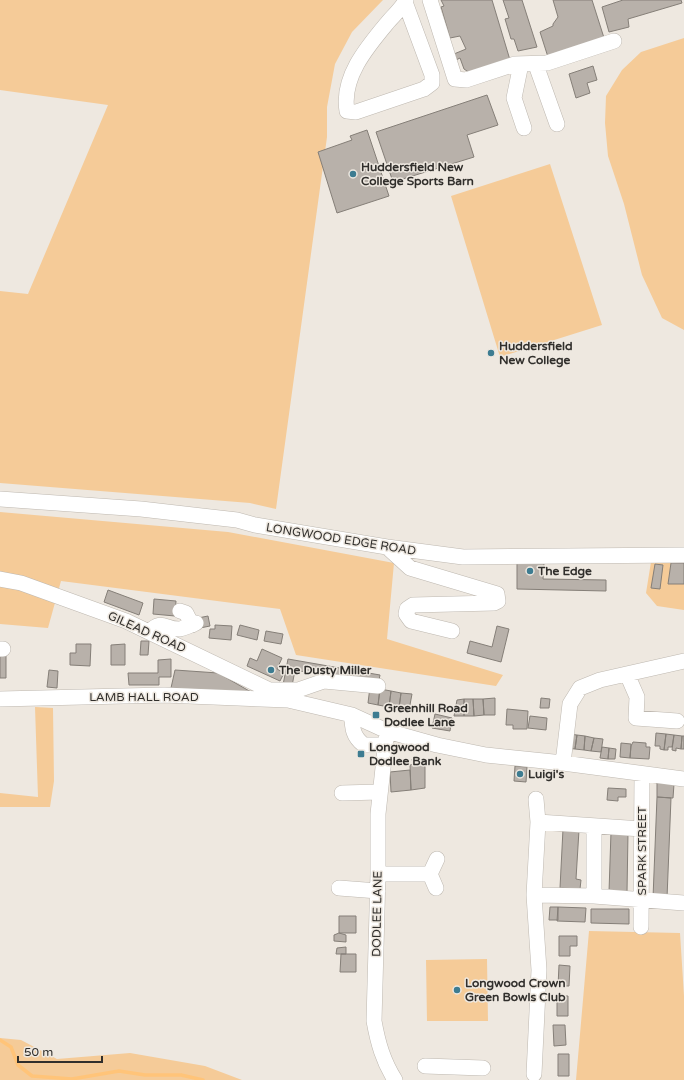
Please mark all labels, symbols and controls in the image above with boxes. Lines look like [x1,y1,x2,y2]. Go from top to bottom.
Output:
place label: Huddersfield New College Sports Barn [361,160,474,189]
marker: Huddersfield New College Sports Barn [348,169,358,179]
place label: Huddersfield New College [499,339,573,368]
marker: Huddersfield New College [486,348,496,358]
street label: LONGWOOD EDGE ROAD [265,520,417,558]
place label: The Edge [537,564,592,579]
marker: The Edge [525,566,535,576]
street label: GILEAD ROAD [106,608,188,656]
place label: The Dusty Miller [278,663,372,678]
marker: The Dusty Miller [266,665,276,675]
street label: LAMB HALL ROAD [89,690,199,704]
place label: Greenhill Road Dodlee Lane [384,701,468,729]
marker: Greenhill Road Dodlee Lane [371,710,381,720]
place label: Longwood Dodlee Bank [369,740,442,768]
marker: Longwood Dodlee Bank [356,749,366,759]
place label: Luigi's [528,767,564,782]
marker: Luigi's [515,769,525,779]
street label: SPARK STREET [635,806,649,896]
street label: DODLEE LANE [369,871,385,957]
place label: Longwood Crown Green Bowls Club [465,976,566,1004]
marker: Longwood Crown Green Bowls Club [452,985,462,995]
scale bar [18,1038,102,1064]
text: 50 m [24,1045,53,1059]

